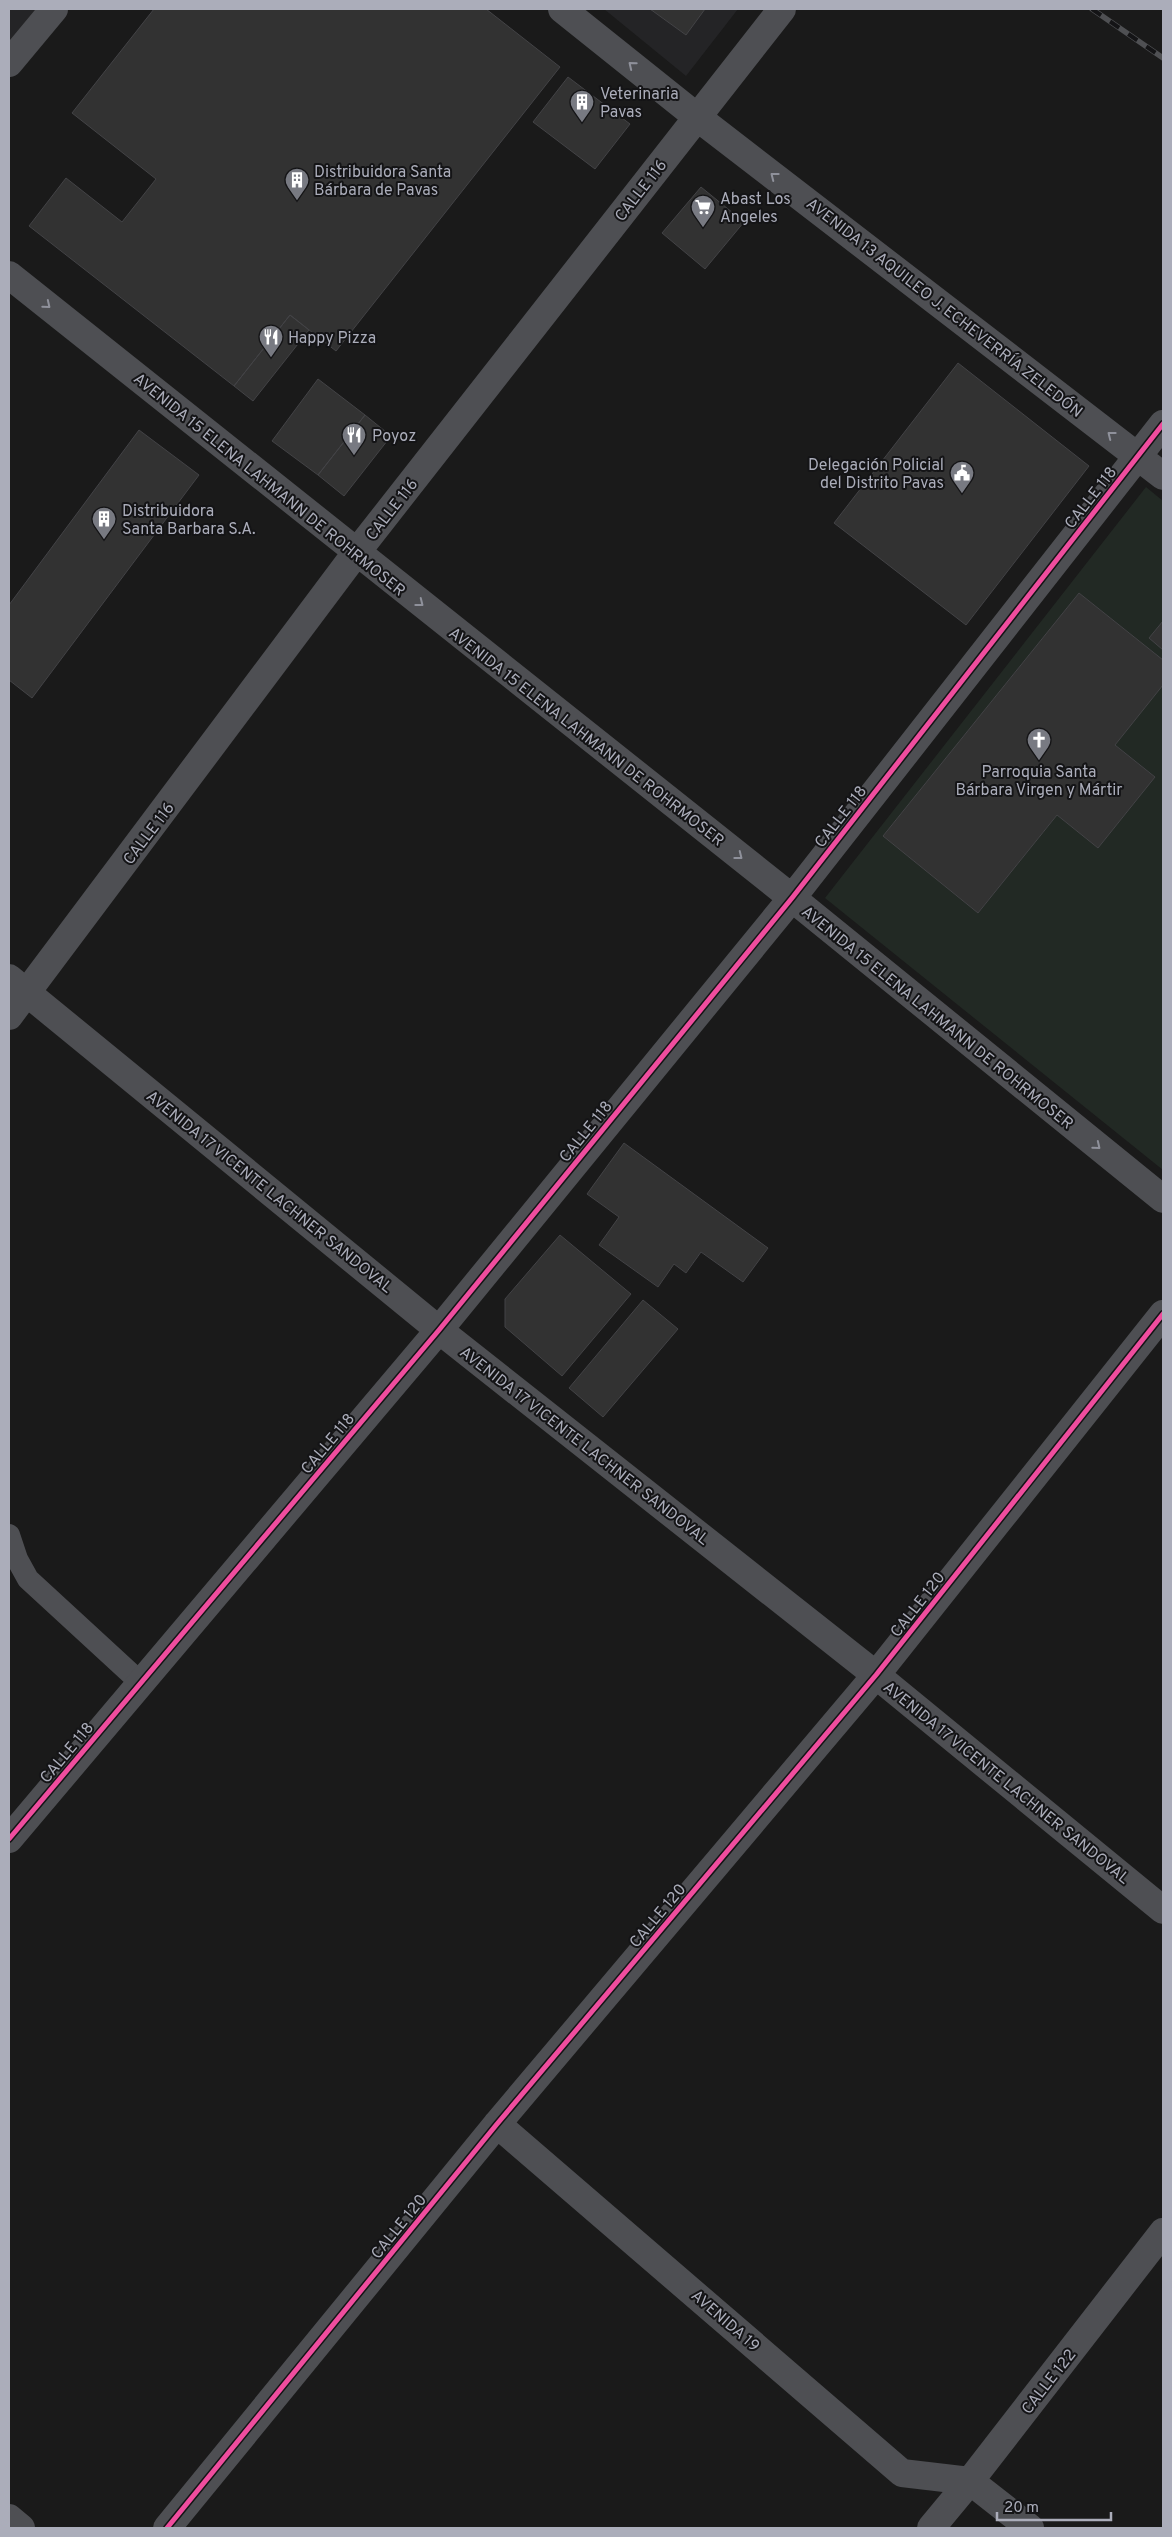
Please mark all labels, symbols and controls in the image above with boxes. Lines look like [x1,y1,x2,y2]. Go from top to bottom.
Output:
one-way arrow [629,61,638,70]
place label: Veterinaria Pavas [600,85,679,123]
building icon: Veterinaria Pavas [569,89,595,123]
street label: CALLE 116 [611,156,672,226]
place label: Distribuidora Santa Bárbara de Pavas [314,163,451,201]
building icon: Distribuidora Santa Bárbara de Pavas [284,167,310,201]
one-way arrow [771,173,780,181]
place label: Abast Los Angeles [720,190,791,228]
street label: AVENIDA 13 AQUILEO J. ECHEVERRÍA ZELEDÓN [802,193,1087,423]
supermarket icon: Abast Los Angeles [690,194,716,228]
one-way arrow [41,300,50,308]
restaurant icon: Happy Pizza [258,324,284,358]
place label: Happy Pizza [288,329,376,349]
street label: AVENIDA 15 ELENA LAHMANN DE ROHRMOSER [129,369,409,602]
restaurant icon: Poyoz [341,422,367,456]
place label: Poyoz [372,427,416,447]
one-way arrow [1108,432,1117,440]
place label: Delegación Policial del Distrito Pavas [808,456,944,494]
public building icon: Delegación Policial del Distrito Pavas [949,460,975,494]
street label: CALLE 118 [1061,463,1122,533]
street label: CALLE 116 [362,475,423,545]
place label: Distribuidora Santa Barbara S.A. [122,502,256,540]
building icon: Distribuidora Santa Barbara S.A. [91,506,117,540]
one-way arrow [414,598,423,606]
street label: AVENIDA 15 ELENA LAHMANN DE ROHRMOSER [444,624,728,851]
church icon: Parroquia Santa Bárbara Virgen y Mártir [1026,727,1052,761]
place label: Parroquia Santa Bárbara Virgen y Mártir [955,763,1123,801]
street label: CALLE 118 [811,782,872,852]
street label: CALLE 116 [120,799,180,869]
one-way arrow [733,851,742,859]
street label: AVENIDA 15 ELENA LAHMANN DE ROHRMOSER [797,902,1077,1135]
street label: AVENIDA 17 VICENTE LACHNER SANDOVAL [142,1087,396,1298]
street label: CALLE 118 [556,1097,617,1167]
one-way arrow [1091,1140,1100,1148]
street label: AVENIDA 17 VICENTE LACHNER SANDOVAL [455,1343,713,1550]
street label: CALLE 118 [297,1410,360,1479]
street label: CALLE 120 [887,1568,950,1642]
street label: AVENIDA 17 VICENTE LACHNER SANDOVAL [879,1678,1133,1889]
street label: CALLE 118 [36,1719,99,1788]
street label: CALLE 120 [626,1880,691,1953]
street label: CALLE 120 [367,2191,432,2264]
street label: AVENIDA 19 [686,2286,763,2357]
street label: CALLE 122 [1018,2346,1081,2419]
scale bar [997,2490,1111,2522]
text: 20 m [1004,2499,1039,2518]

